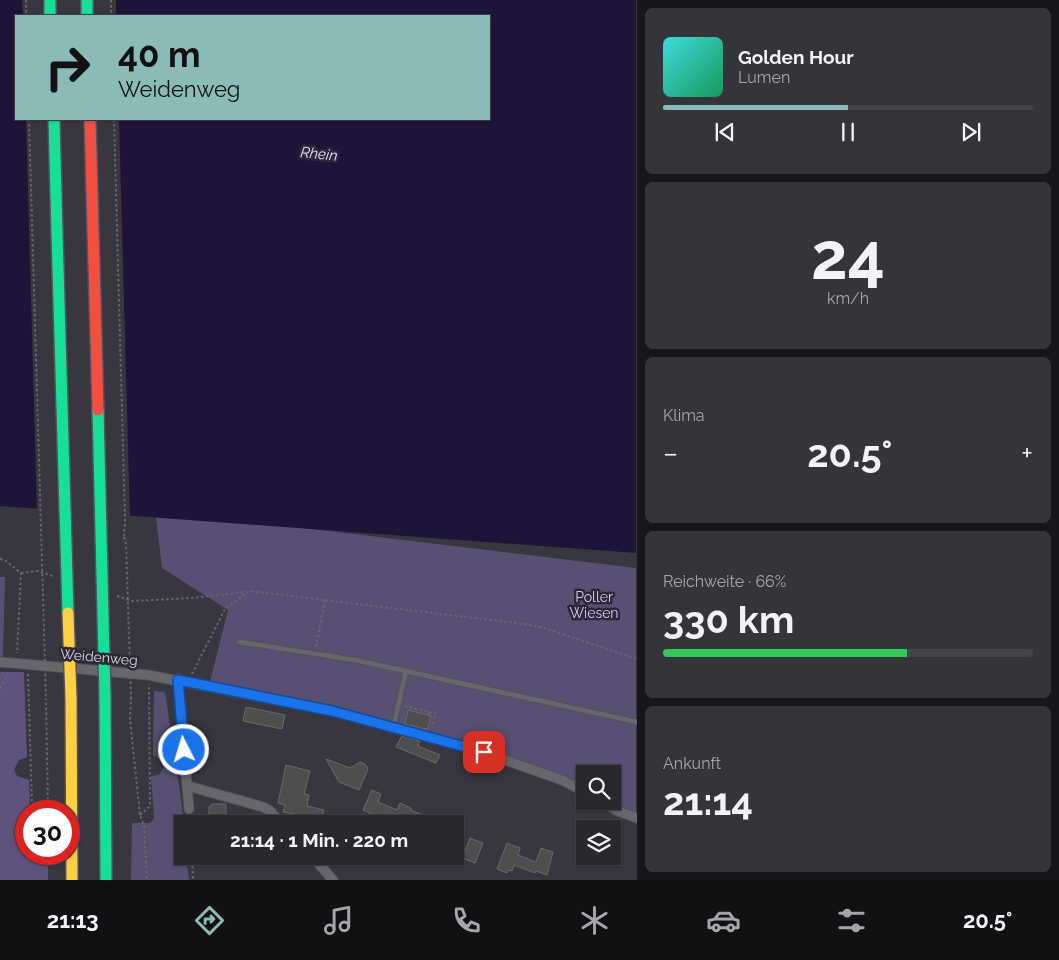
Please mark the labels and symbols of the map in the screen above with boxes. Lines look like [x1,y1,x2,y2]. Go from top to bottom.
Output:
water label: Rhein [299,143,339,165]
park label: Poller Wiesen [569,589,619,621]
street label: Weidenweg [59,646,139,668]
position arrow [157,723,209,775]
pin [463,731,505,773]
speed limit sign: 30 [15,800,80,865]

